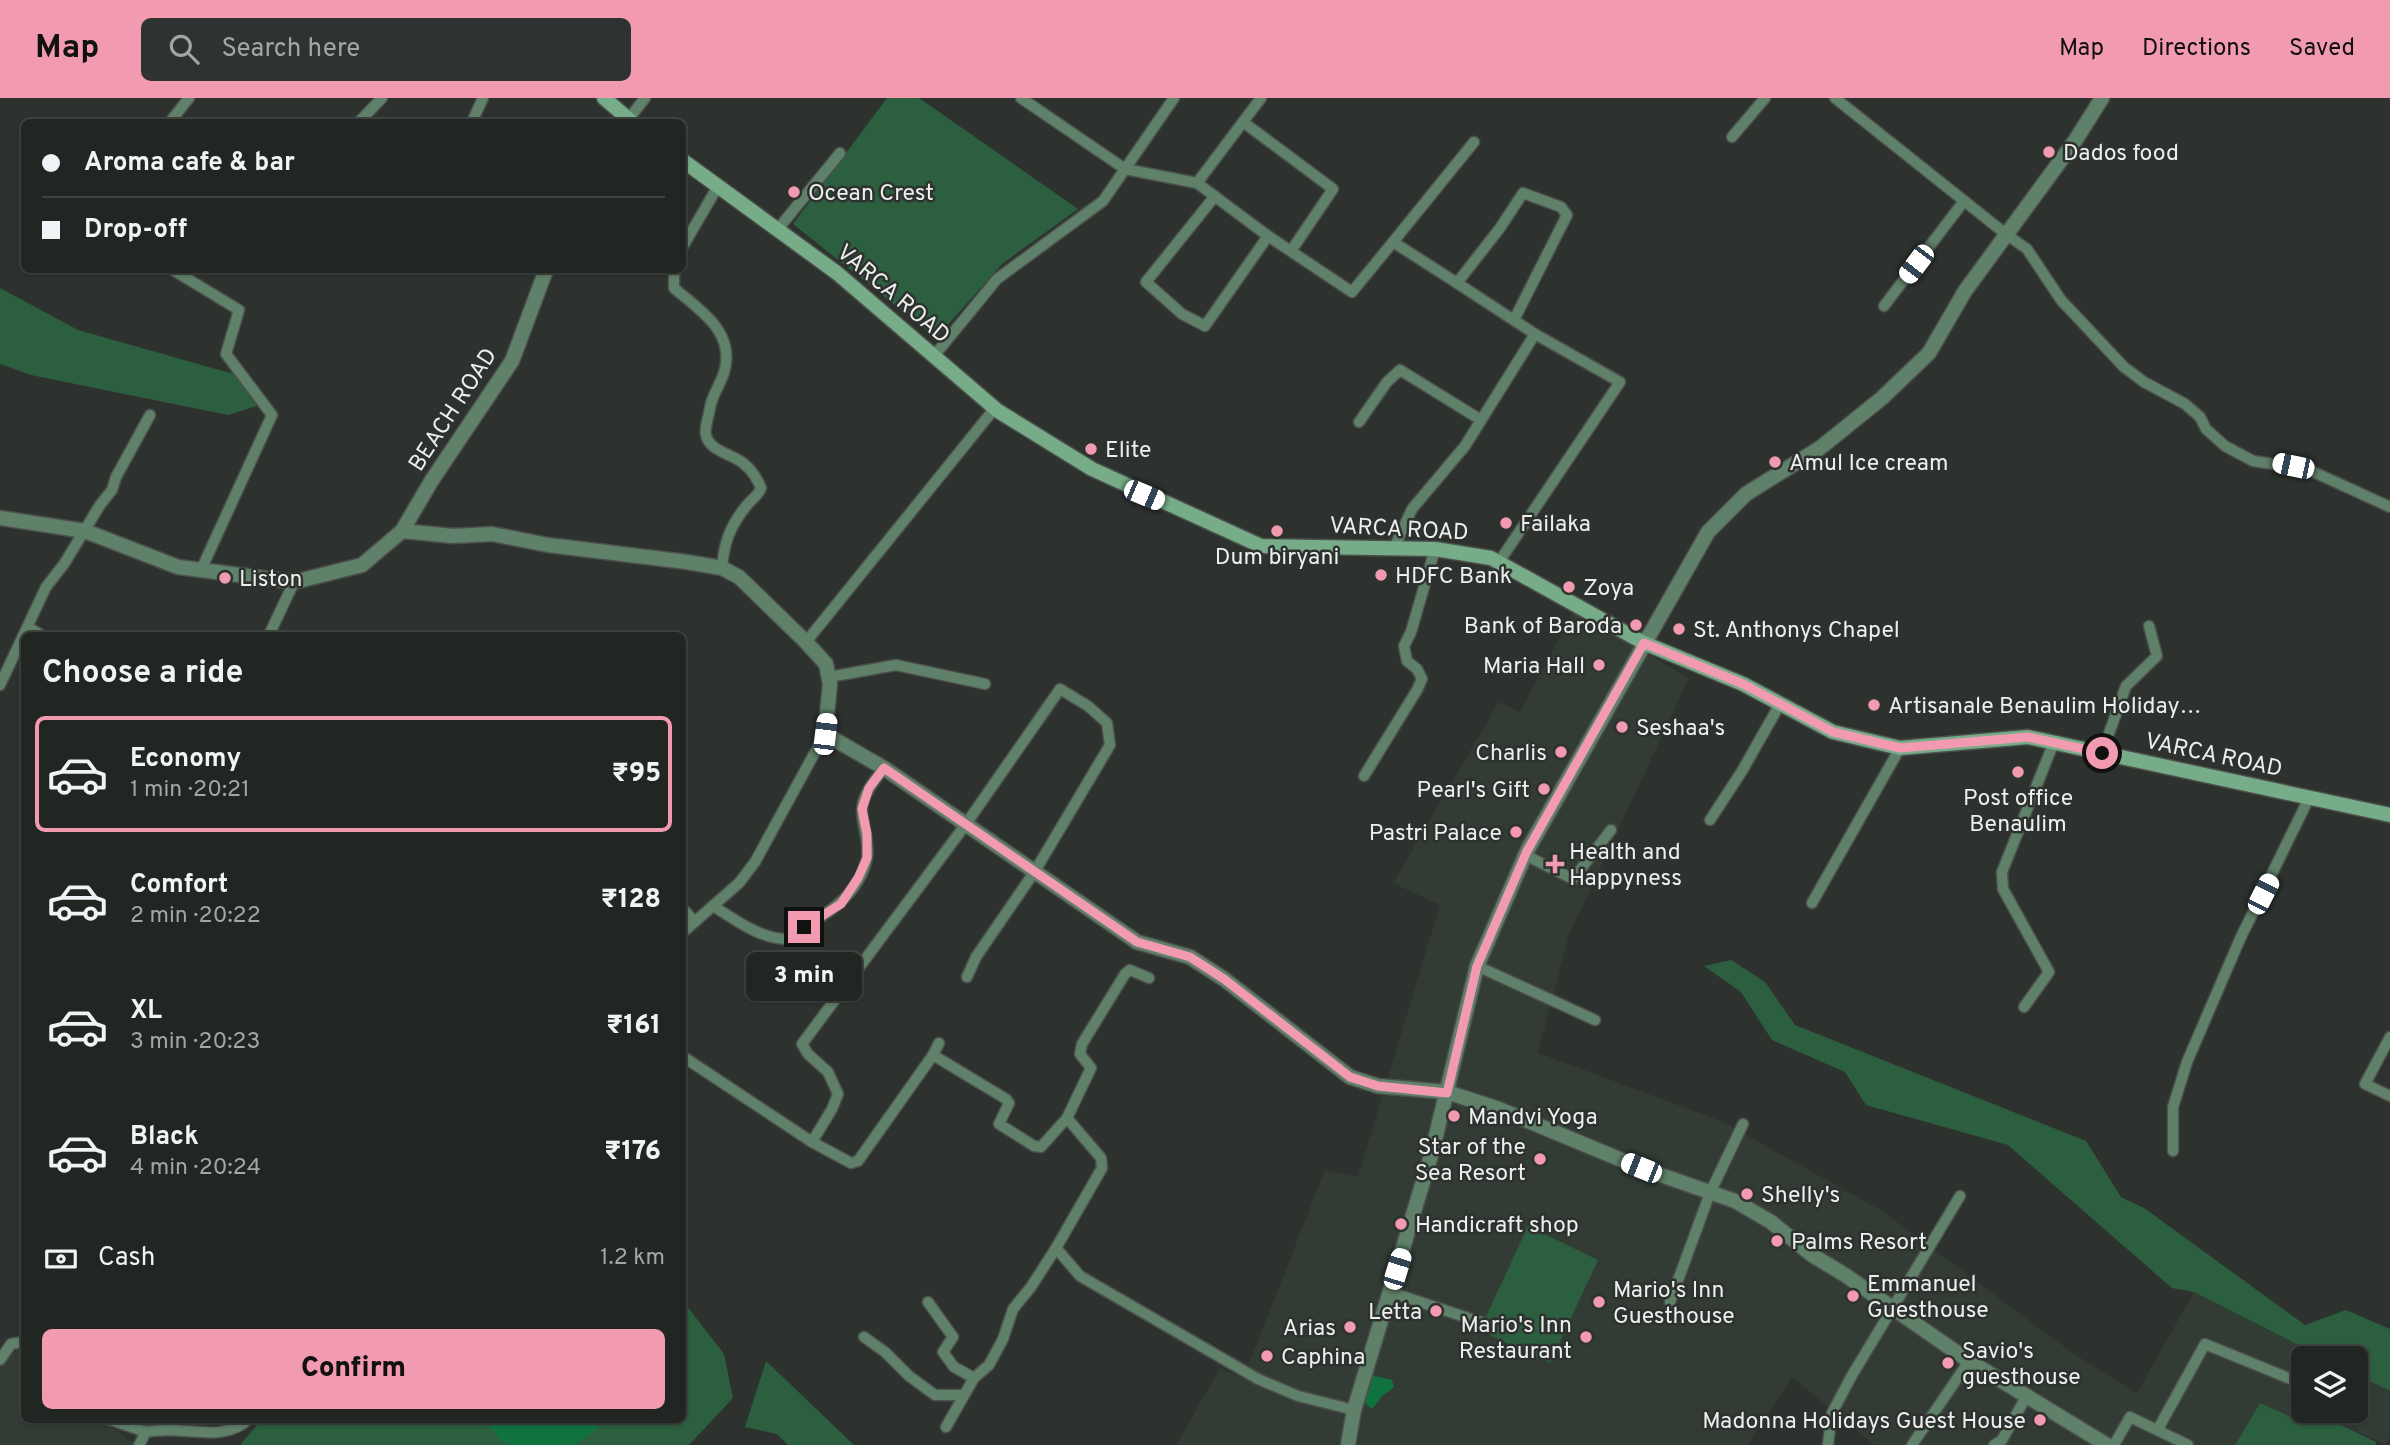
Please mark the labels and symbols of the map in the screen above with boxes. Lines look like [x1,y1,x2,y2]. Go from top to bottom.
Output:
place label: Dados food [2063,140,2179,169]
marker: Dados food [2041,144,2057,160]
place label: Ocean Crest [808,180,934,209]
marker: Ocean Crest [786,184,802,200]
street label: VARCA ROAD [830,239,955,351]
car [1895,241,1938,287]
street label: BEACH ROAD [403,343,505,478]
place label: Elite [1105,437,1151,466]
marker: Elite [1083,441,1099,457]
place label: Amul Ice cream [1789,450,1949,479]
car [2271,451,2316,481]
marker: Amul Ice cream [1767,454,1783,470]
car [1121,477,1168,513]
place label: Failaka [1520,511,1591,540]
street label: VARCA ROAD [1328,512,1469,549]
marker: Failaka [1498,515,1514,531]
marker: Dum biryani [1269,523,1285,539]
place label: Dum biryani [1215,544,1339,573]
place label: HDFC Bank [1395,563,1512,592]
place label: Liston [239,566,302,595]
marker: HDFC Bank [1373,567,1389,583]
marker: Liston [217,570,233,586]
place label: Zoya [1583,575,1634,604]
marker: Zoya [1561,579,1577,595]
place label: Bank of Baroda [1464,613,1622,642]
marker: Bank of Baroda [1628,617,1644,633]
place label: St. Anthonys Chapel [1693,617,1900,646]
marker: St. Anthonys Chapel [1671,621,1687,637]
place label: Maria Hall [1483,653,1585,682]
marker: Maria Hall [1591,657,1607,673]
place label: Artisanale Benaulim Holiday… [1888,693,2201,722]
marker: Artisanale Benaulim Holiday… [1866,697,1882,713]
car [813,712,838,756]
place label: Seshaa's [1636,715,1725,744]
marker: Seshaa's [1614,719,1630,735]
street label: VARCA ROAD [2142,728,2285,785]
route start [2086,737,2118,769]
place label: Charlis [1475,740,1547,769]
marker: Charlis [1553,744,1569,760]
marker: Post office Benaulim [2010,764,2026,780]
place label: Pearl's Gift [1417,777,1530,806]
marker: Pearl's Gift [1536,781,1552,797]
place label: Post office Benaulim [1963,785,2073,840]
place label: Pastri Palace [1369,820,1502,849]
marker: Pastri Palace [1508,824,1524,840]
place label: Health and Happyness [1569,839,1682,894]
marker: Health and Happyness [1547,856,1563,872]
car [2245,871,2282,917]
route end [788,911,820,943]
callout: 3 min [746,952,862,1001]
place label: Mandvi Yoga [1468,1104,1598,1133]
marker: Mandvi Yoga [1446,1108,1462,1124]
place label: Star of the Sea Resort [1415,1134,1526,1189]
car [1618,1150,1665,1186]
marker: Star of the Sea Resort [1532,1151,1548,1167]
place label: Shelly's [1761,1182,1840,1211]
marker: Shelly's [1739,1186,1755,1202]
place label: Handicraft shop [1415,1212,1579,1241]
marker: Handicraft shop [1393,1216,1409,1232]
place label: Palms Resort [1791,1229,1927,1258]
marker: Palms Resort [1769,1233,1785,1249]
car [1381,1246,1414,1292]
place label: Emmanuel Guesthouse [1867,1271,1989,1326]
place label: Mario's Inn Guesthouse [1613,1277,1735,1332]
marker: Emmanuel Guesthouse [1845,1288,1861,1304]
marker: Mario's Inn Guesthouse [1591,1294,1607,1310]
place label: Letta [1368,1299,1422,1328]
marker: Letta [1428,1303,1444,1319]
place label: Mario's Inn Restaurant [1459,1312,1572,1367]
place label: Arias [1283,1315,1336,1344]
marker: Arias [1342,1319,1358,1335]
marker: Mario's Inn Restaurant [1578,1329,1594,1345]
place label: Savio's guesthouse [1962,1338,2081,1393]
place label: Caphina [1281,1344,1365,1373]
marker: Caphina [1259,1348,1275,1364]
marker: Savio's guesthouse [1940,1355,1956,1371]
place label: Madonna Holidays Guest House [1702,1408,2026,1437]
marker: Madonna Holidays Guest House [2032,1412,2048,1428]

